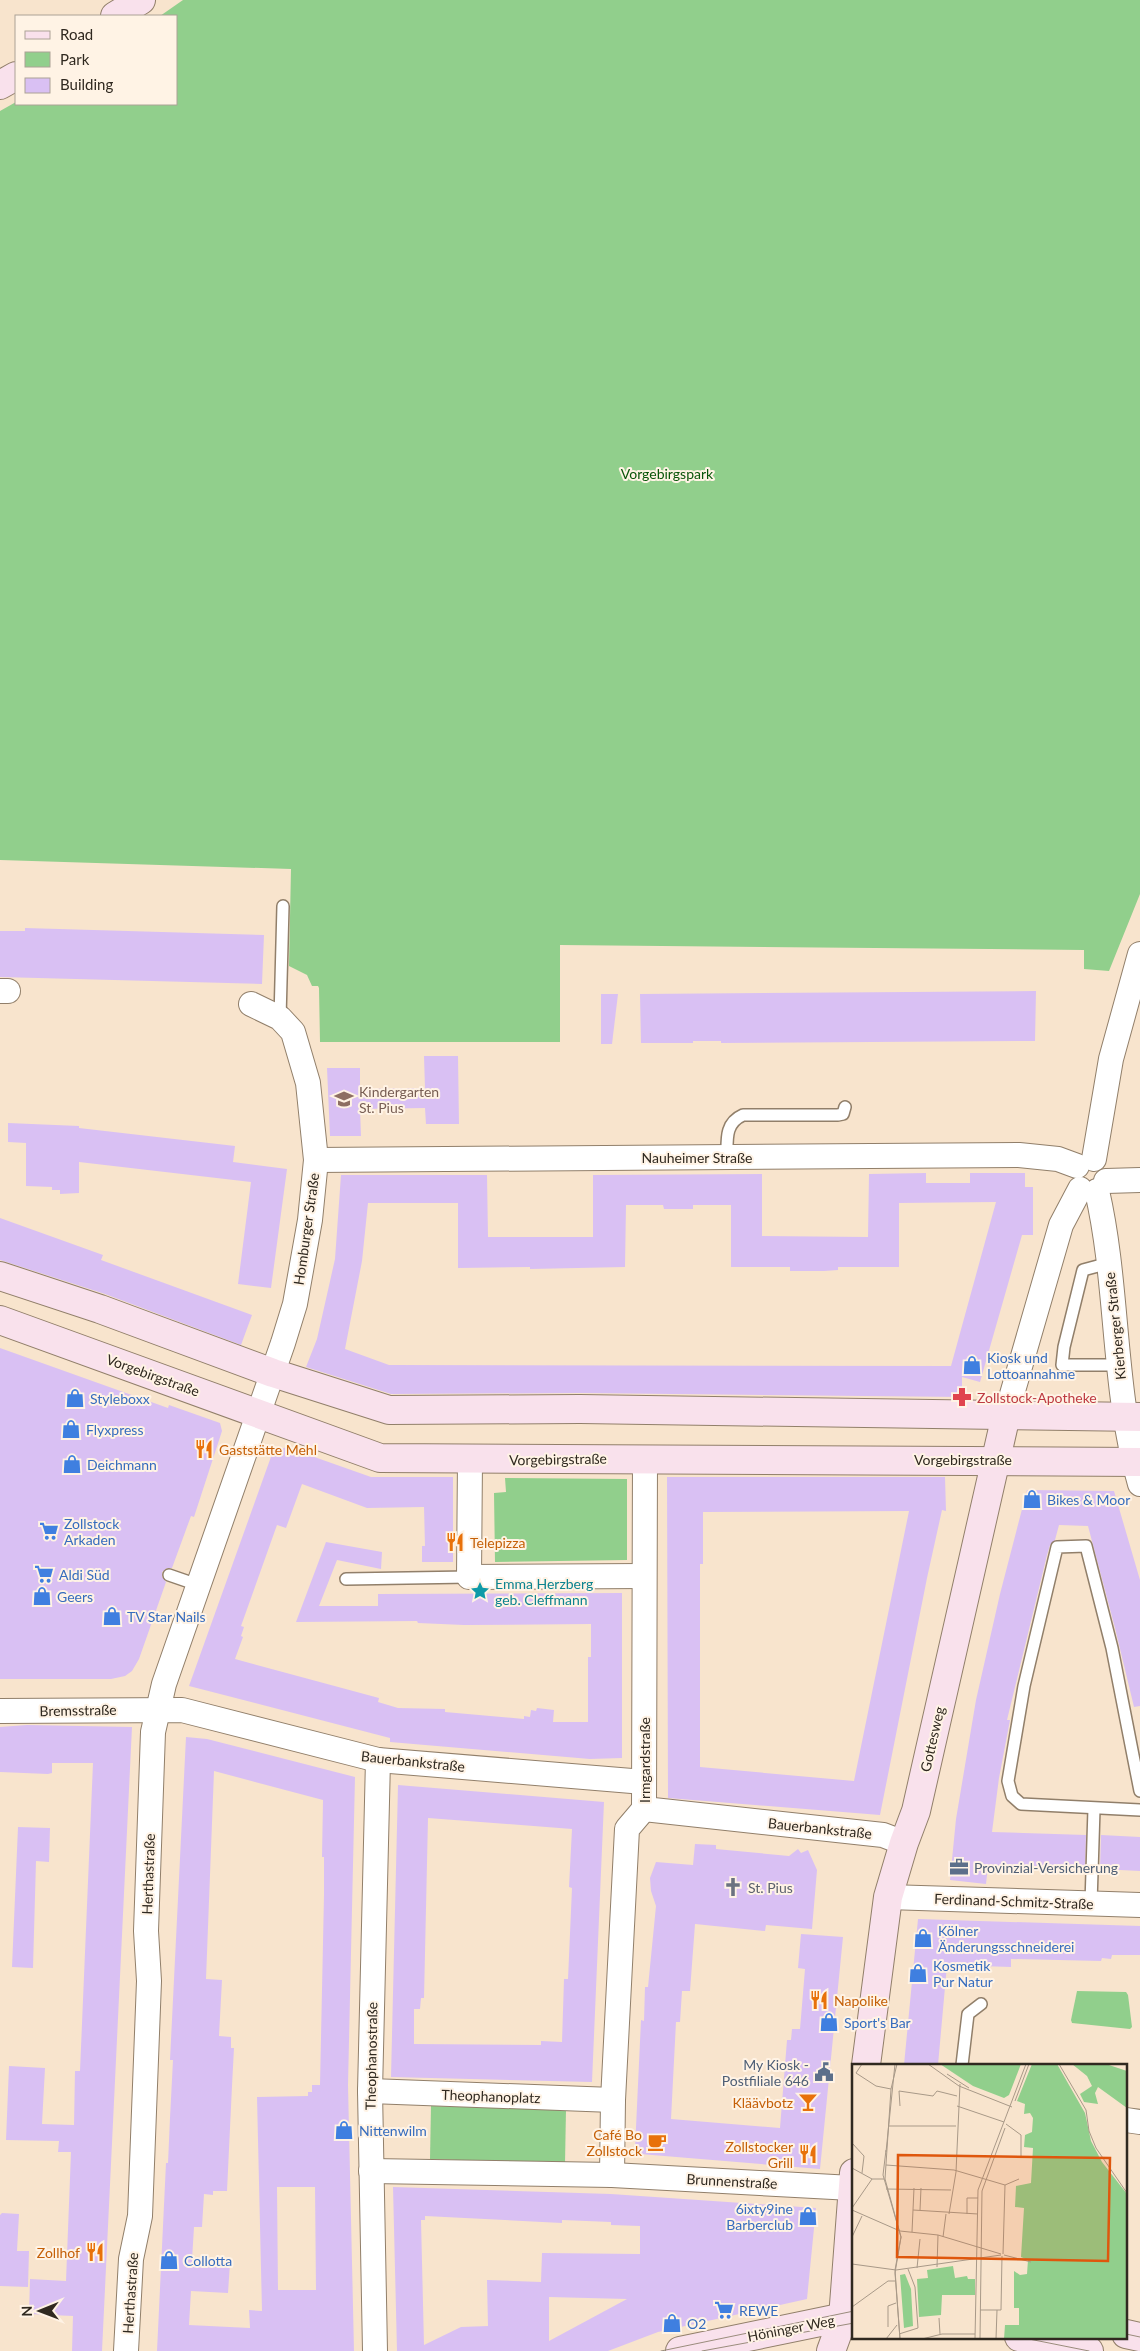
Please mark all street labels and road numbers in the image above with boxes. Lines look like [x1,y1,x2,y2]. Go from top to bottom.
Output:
street label: Nauheimer Straße [642,1149,752,1166]
street label: Homburger Straße [290,1172,322,1286]
street label: Kierberger Straße [1101,1271,1129,1381]
street label: Vorgebirgstraße [104,1350,202,1400]
street label: Vorgebirgstraße [509,1450,607,1468]
street label: Vorgebirgstraße [914,1451,1012,1468]
street label: Bremsstraße [39,1701,117,1719]
street label: Gottesweg [916,1705,948,1773]
street label: Irmgardstraße [636,1717,653,1803]
street label: Bauerbankstraße [360,1747,466,1775]
street label: Bauerbankstraße [767,1814,873,1842]
street label: Herthastraße [138,1833,158,1915]
street label: Ferdinand-Schmitz-Straße [934,1890,1094,1912]
street label: Theophanostraße [362,2002,380,2110]
street label: Theophanoplatz [441,2086,541,2106]
street label: Brunnenstraße [686,2170,778,2192]
street label: Herthastraße [119,2252,141,2334]
street label: Höninger Weg [746,2311,836,2345]

